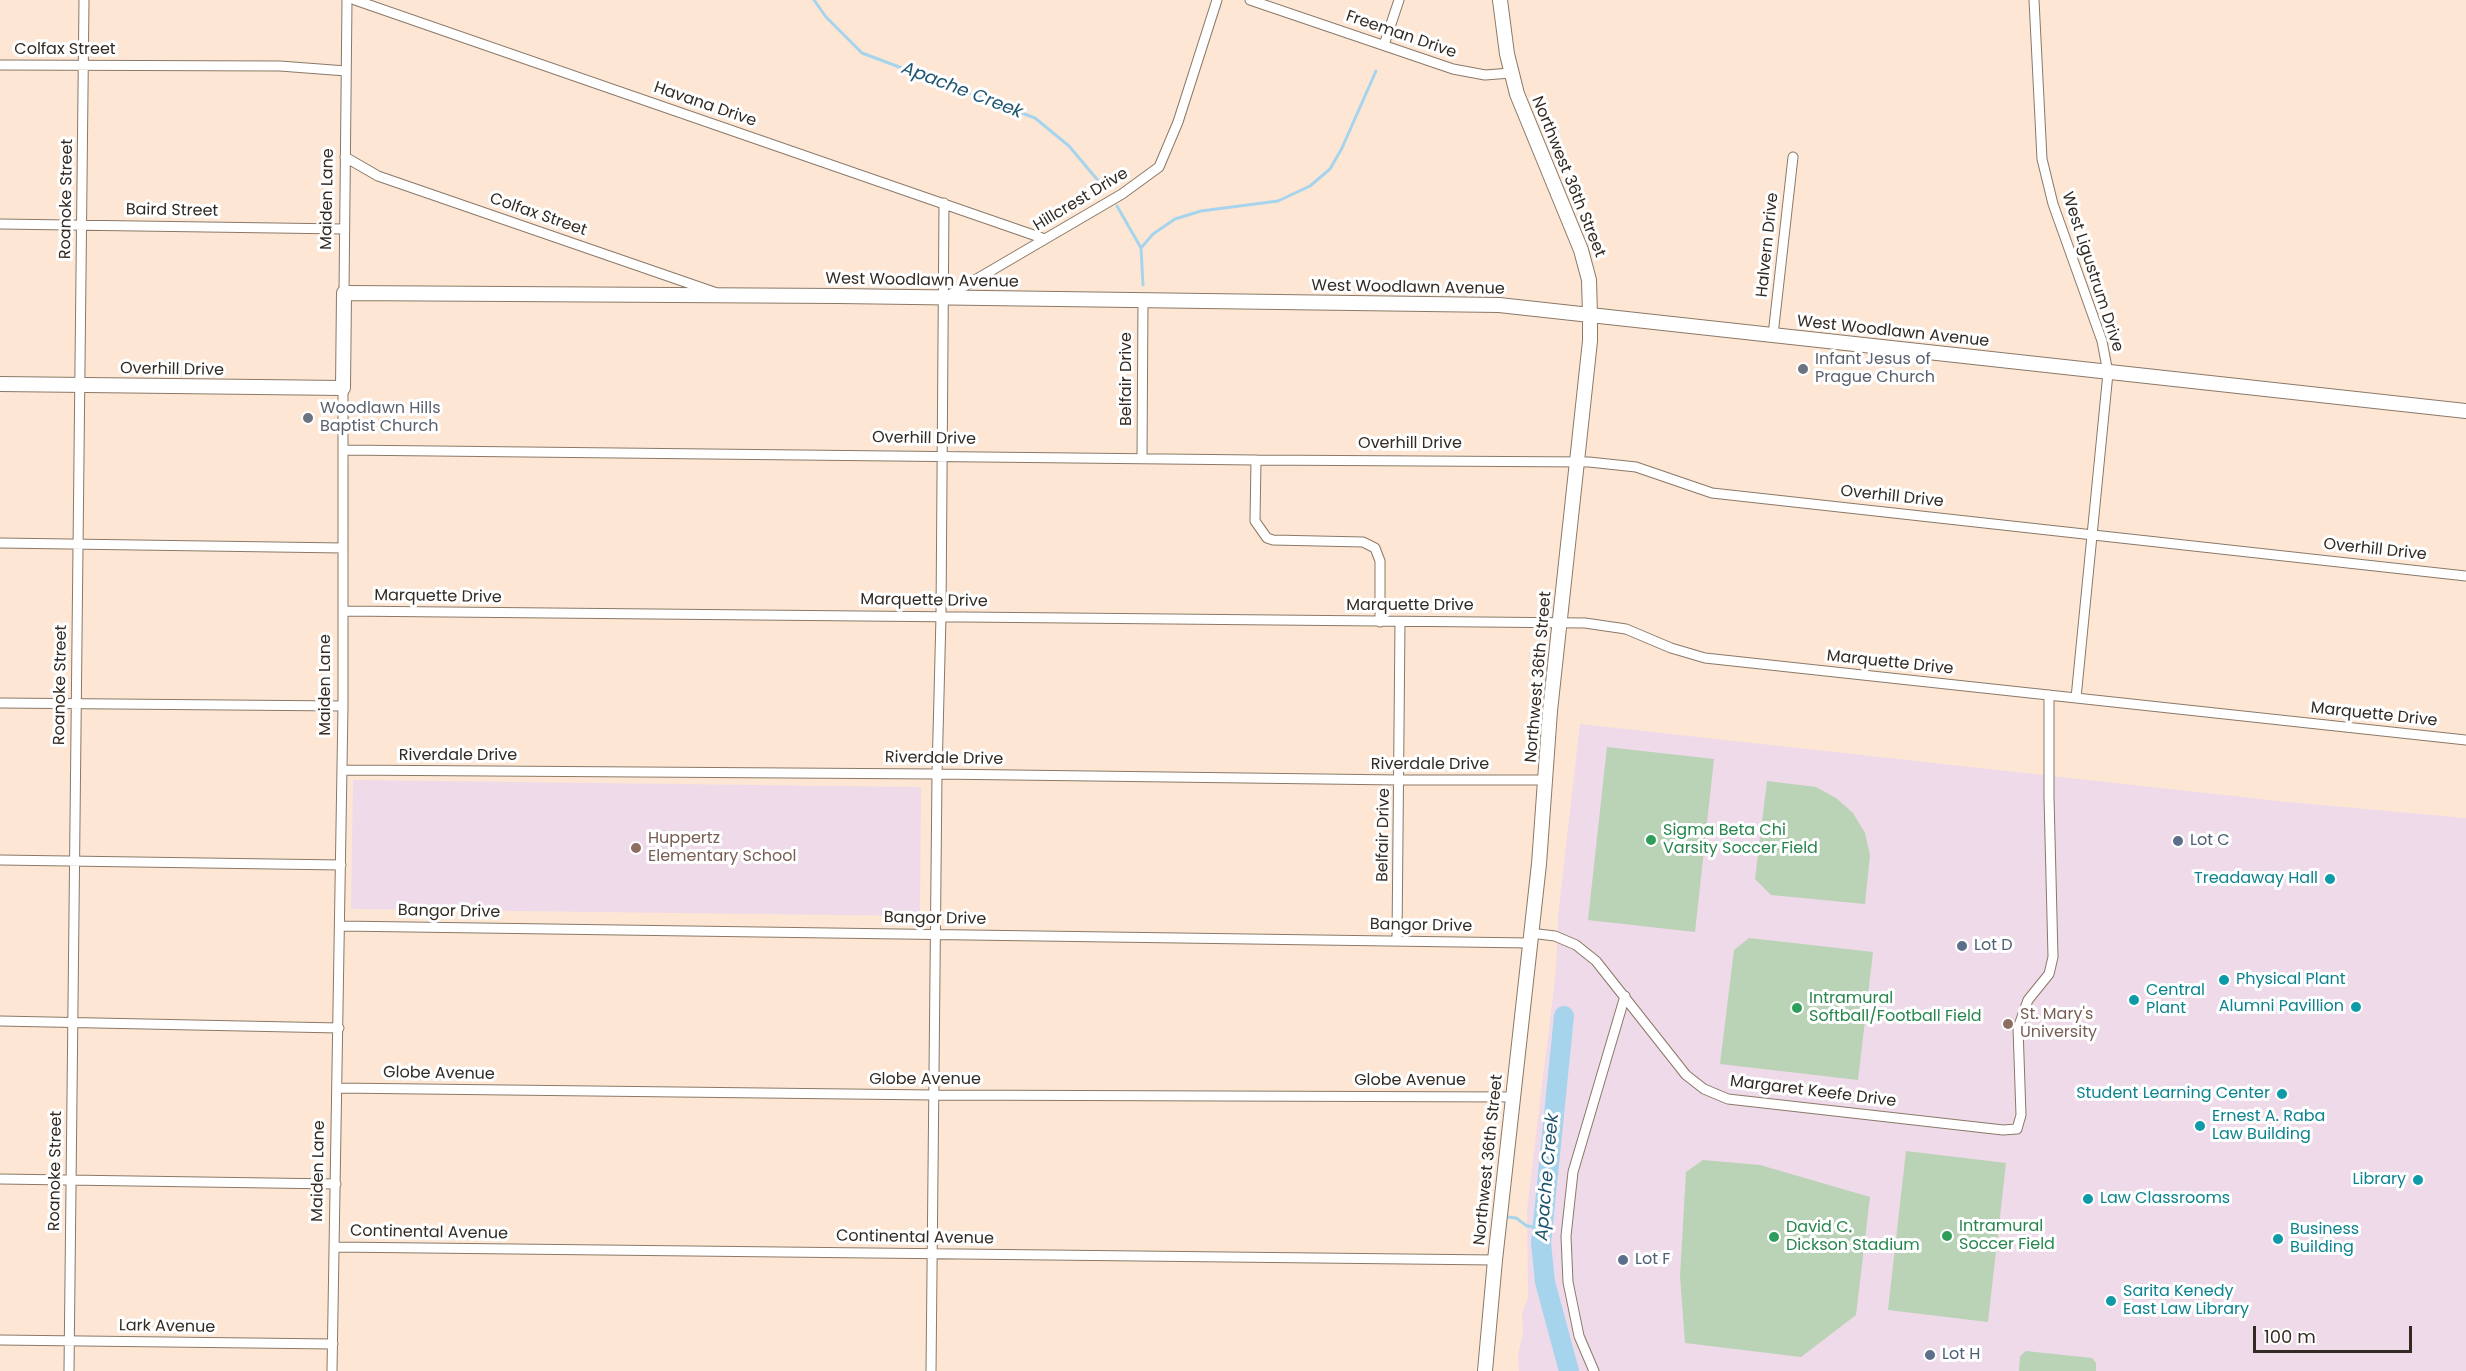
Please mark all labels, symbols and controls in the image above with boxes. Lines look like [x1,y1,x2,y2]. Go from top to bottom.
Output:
street label: Freeman Drive [1343,7,1459,63]
street label: Colfax Street [14,40,116,60]
water label: Apache Creek [899,58,1025,124]
street label: Havana Drive [651,78,759,132]
street label: Northwest 36th Street [1527,94,1609,260]
street label: Roanoke Street [56,139,78,259]
street label: Maiden Lane [318,148,338,250]
street label: Hillcrest Drive [1030,164,1132,236]
street label: Colfax Street [487,189,589,241]
street label: West Ligustrum Drive [2057,190,2127,354]
street label: Halvern Drive [1753,192,1783,298]
street label: Baird Street [126,201,218,221]
street label: West Woodlawn Avenue [825,270,1019,292]
street label: West Woodlawn Avenue [1311,277,1505,299]
street label: West Woodlawn Avenue [1796,312,1990,352]
street label: Belfair Drive [1117,332,1137,426]
place label: Infant Jesus of Prague Church [1815,350,1935,388]
street label: Overhill Drive [120,359,224,381]
marker: Infant Jesus of Prague Church [1796,362,1810,376]
place label: Woodlawn Hills Baptist Church [320,399,441,437]
marker: Woodlawn Hills Baptist Church [301,411,315,425]
street label: Overhill Drive [872,428,976,450]
street label: Overhill Drive [1358,434,1462,454]
street label: Overhill Drive [1839,482,1945,512]
street label: Overhill Drive [2322,535,2428,565]
street label: Marquette Drive [374,586,502,608]
street label: Marquette Drive [860,590,988,612]
street label: Northwest 36th Street [1522,591,1556,763]
street label: Marquette Drive [1346,596,1474,616]
street label: Roanoke Street [50,625,72,745]
street label: Maiden Lane [316,634,336,736]
street label: Marquette Drive [1826,647,1954,679]
street label: Marquette Drive [2310,699,2438,731]
street label: Riverdale Drive [399,746,517,766]
street label: Riverdale Drive [885,748,1003,770]
street label: Riverdale Drive [1371,755,1489,775]
street label: Belfair Drive [1374,788,1394,882]
place label: Sigma Beta Chi Varsity Soccer Field [1663,821,1818,859]
place label: Huppertz Elementary School [648,829,796,867]
place label: Lot C [2190,831,2230,851]
marker: Sigma Beta Chi Varsity Soccer Field [1644,833,1658,847]
marker: Lot C [2171,834,2185,848]
marker: Huppertz Elementary School [629,841,643,855]
place label: Treadaway Hall [2194,869,2318,889]
marker: Treadaway Hall [2323,872,2337,886]
street label: Bangor Drive [398,902,500,922]
street label: Bangor Drive [884,909,986,929]
street label: Bangor Drive [1370,916,1472,936]
place label: Lot D [1974,936,2013,956]
marker: Lot D [1955,939,1969,953]
place label: Physical Plant [2236,970,2346,990]
marker: Physical Plant [2217,973,2231,987]
place label: Central Plant [2146,981,2205,1019]
place label: Intramural Softball/Football Field [1809,989,1982,1027]
marker: Central Plant [2127,993,2141,1007]
place label: Alumni Pavillion [2219,997,2344,1017]
marker: Alumni Pavillion [2349,1000,2363,1014]
marker: Intramural Softball/Football Field [1790,1001,1804,1015]
place label: St. Mary's University [2020,1005,2097,1043]
marker: St. Mary's University [2001,1017,2015,1031]
street label: Globe Avenue [383,1063,495,1085]
street label: Globe Avenue [869,1070,981,1090]
street label: Globe Avenue [1354,1071,1466,1091]
street label: Margaret Keefe Drive [1729,1072,1897,1112]
street label: Northwest 36th Street [1470,1074,1508,1246]
place label: Student Learning Center [2076,1084,2270,1104]
marker: Student Learning Center [2275,1087,2289,1101]
place label: Ernest A. Raba Law Building [2212,1107,2325,1145]
street label: Roanoke Street [45,1111,67,1231]
water label: Apache Creek [1532,1112,1564,1242]
marker: Ernest A. Raba Law Building [2193,1119,2207,1133]
street label: Maiden Lane [309,1120,329,1222]
place label: Library [2353,1170,2406,1190]
marker: Library [2411,1173,2425,1187]
place label: Law Classrooms [2100,1189,2230,1209]
marker: Law Classrooms [2081,1192,2095,1206]
place label: Intramural Soccer Field [1959,1217,2055,1255]
place label: David C. Dickson Stadium [1786,1218,1920,1256]
place label: Business Building [2290,1220,2359,1258]
street label: Continental Avenue [350,1222,508,1244]
street label: Continental Avenue [836,1227,994,1249]
marker: Intramural Soccer Field [1940,1229,1954,1243]
marker: David C. Dickson Stadium [1767,1230,1781,1244]
marker: Business Building [2271,1232,2285,1246]
place label: Lot F [1635,1250,1670,1270]
marker: Lot F [1616,1253,1630,1267]
place label: Sarita Kenedy East Law Library [2123,1282,2249,1320]
marker: Sarita Kenedy East Law Library [2104,1294,2118,1308]
scale bar [2256,1314,2415,1352]
street label: Lark Avenue [119,1317,215,1337]
text: 100 m [2264,1324,2316,1349]
place label: Lot H [1942,1345,1980,1365]
marker: Lot H [1923,1348,1937,1362]

